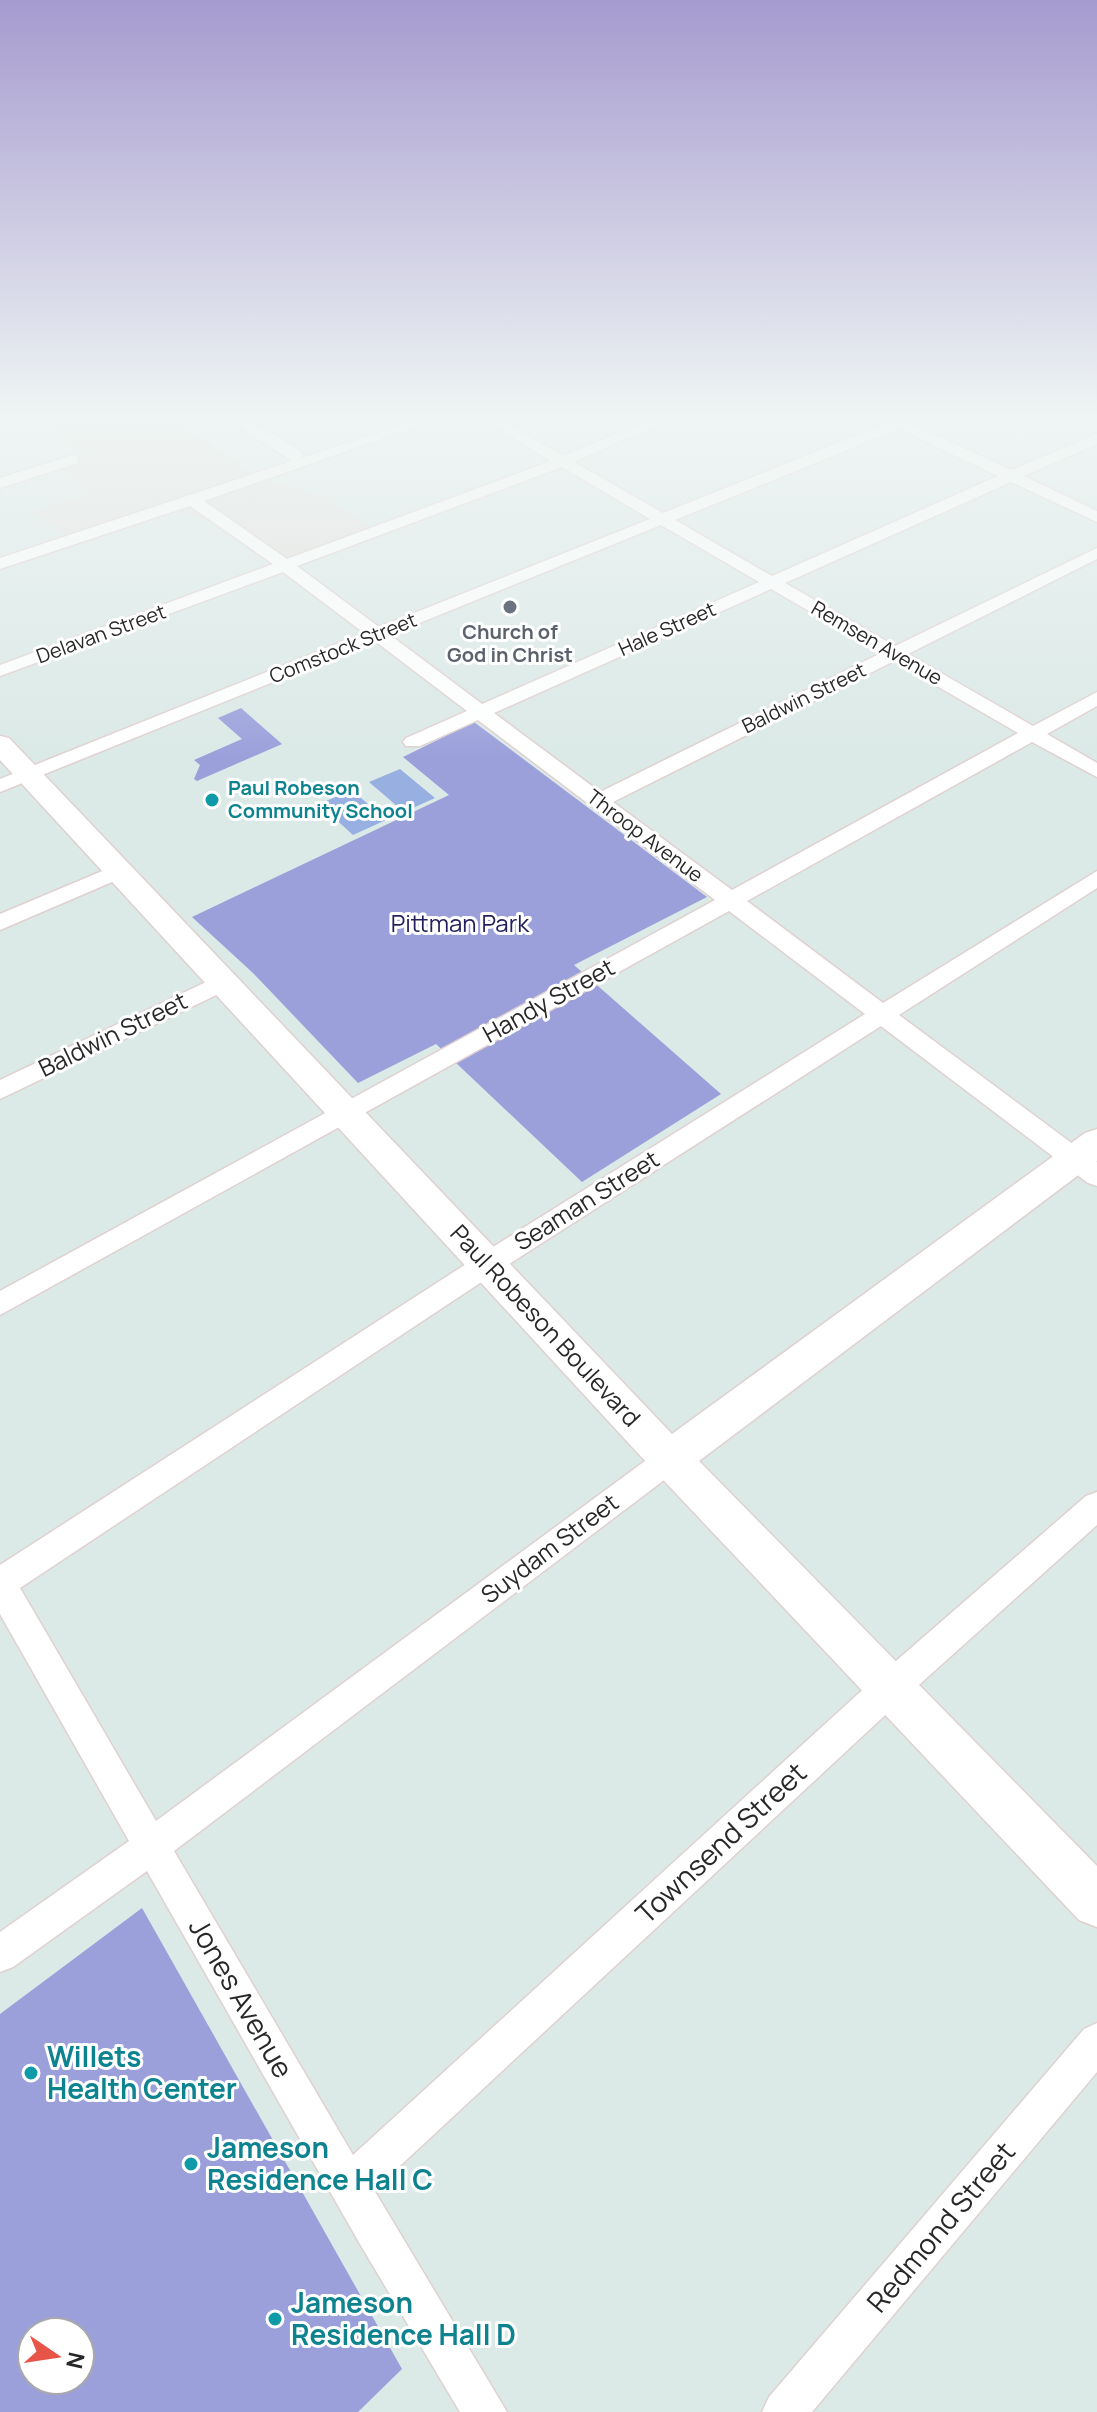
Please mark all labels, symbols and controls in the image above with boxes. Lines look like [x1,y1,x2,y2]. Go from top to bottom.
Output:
street label: Remsen Avenue [807,594,948,691]
street label: Hale Street [614,595,720,662]
street label: Delavan Street [32,598,169,669]
marker: Church of God in Christ [501,598,519,616]
street label: Comstock Street [265,606,421,689]
place label: Church of God in Christ [447,618,573,668]
street label: Baldwin Street [737,656,870,739]
place label: Paul Robeson Community School [228,774,413,824]
street label: Throop Avenue [582,783,709,888]
marker: Paul Robeson Community School [203,791,221,809]
park label: Pittman Park [391,906,530,939]
street label: Handy Street [476,950,620,1050]
street label: Baldwin Street [33,983,192,1084]
street label: Seaman Street [507,1142,665,1257]
street label: Paul Robeson Boulevard [444,1217,649,1433]
street label: Suydam Street [474,1485,625,1610]
street label: Townsend Street [627,1753,814,1931]
street label: Jones Avenue [181,1911,303,2084]
place label: Willets Health Center [47,2037,237,2107]
marker: Willets Health Center [22,2064,40,2082]
place label: Jameson Residence Hall C [207,2128,433,2198]
street label: Redmond Street [858,2133,1023,2320]
marker: Jameson Residence Hall C [182,2155,200,2173]
place label: Jameson Residence Hall D [291,2283,516,2353]
marker: Jameson Residence Hall D [266,2310,284,2328]
north arrow [16,2316,96,2396]
text: N [59,2349,92,2372]

